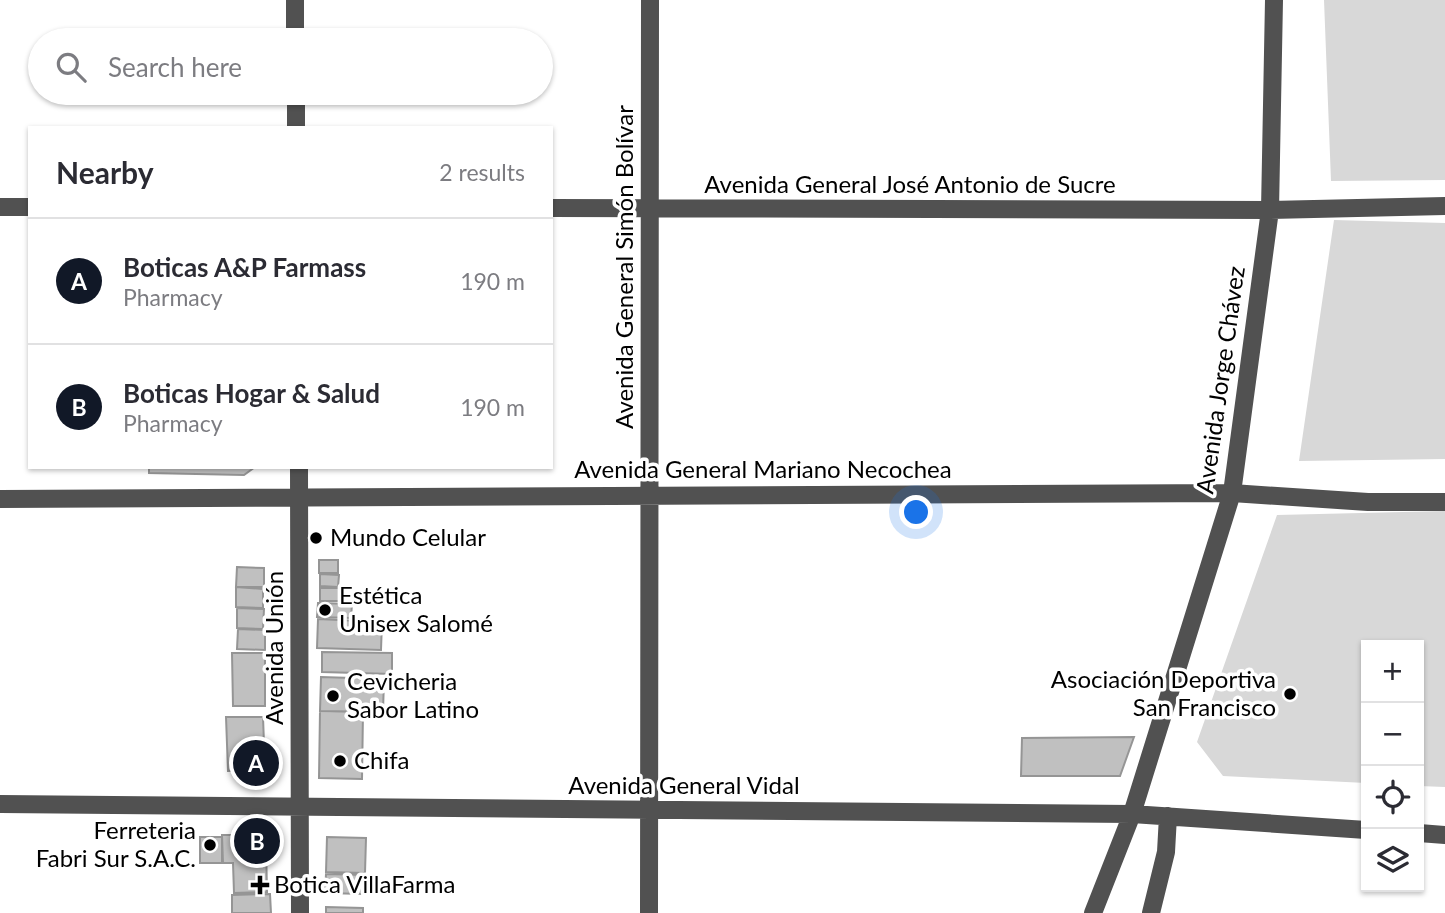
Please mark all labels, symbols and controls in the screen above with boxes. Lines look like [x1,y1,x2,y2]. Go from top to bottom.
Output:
search box [28,28,553,105]
icon: search [52,48,90,86]
text: Search here [108,51,242,83]
street label: Avenida General Simón Bolívar [609,105,638,429]
text: Nearby [56,154,154,190]
text: 2 results [439,158,525,186]
street label: Avenida General José Antonio de Sucre [704,169,1116,198]
text: Boticas A&P Farmass [123,251,366,283]
street label: Avenida Jorge Chávez [1189,264,1250,495]
text: A [71,267,87,295]
text: 190 m [460,267,525,295]
text: Pharmacy [123,283,223,311]
text: Boticas Hogar & Salud [123,377,380,409]
text: B [71,393,87,421]
text: 190 m [460,393,525,421]
text: Pharmacy [123,409,223,437]
street label: Avenida General Mariano Necochea [574,454,952,483]
your location [899,495,933,529]
place label: Mundo Celular [330,522,486,551]
marker: Mundo Celular [308,530,324,546]
street label: Avenida Unión [259,571,288,725]
place label: Estética Unisex Salomé [339,580,493,637]
marker: Estética Unisex Salomé [317,602,333,618]
map controls [1361,640,1424,892]
button: + [1361,640,1424,703]
place label: Asociación Deportiva San Francisco [1051,664,1276,721]
place label: Cevicheria Sabor Latino [347,666,479,723]
marker: Asociación Deportiva San Francisco [1282,686,1298,702]
marker: Cevicheria Sabor Latino [325,688,341,704]
button: − [1361,703,1424,766]
pin: A [233,737,279,789]
place label: Chifa [354,745,409,774]
marker: Chifa [332,753,348,769]
button: locate [1361,766,1424,829]
street label: Avenida General Vidal [568,770,800,799]
place label: Ferreteria Fabri Sur S.A.C. [36,815,196,872]
pin: B [234,815,280,867]
button: layers [1361,829,1424,892]
marker: Ferreteria Fabri Sur S.A.C. [202,837,218,853]
place label: Botica VillaFarma [274,869,455,898]
marker: Botica VillaFarma [252,877,268,893]

